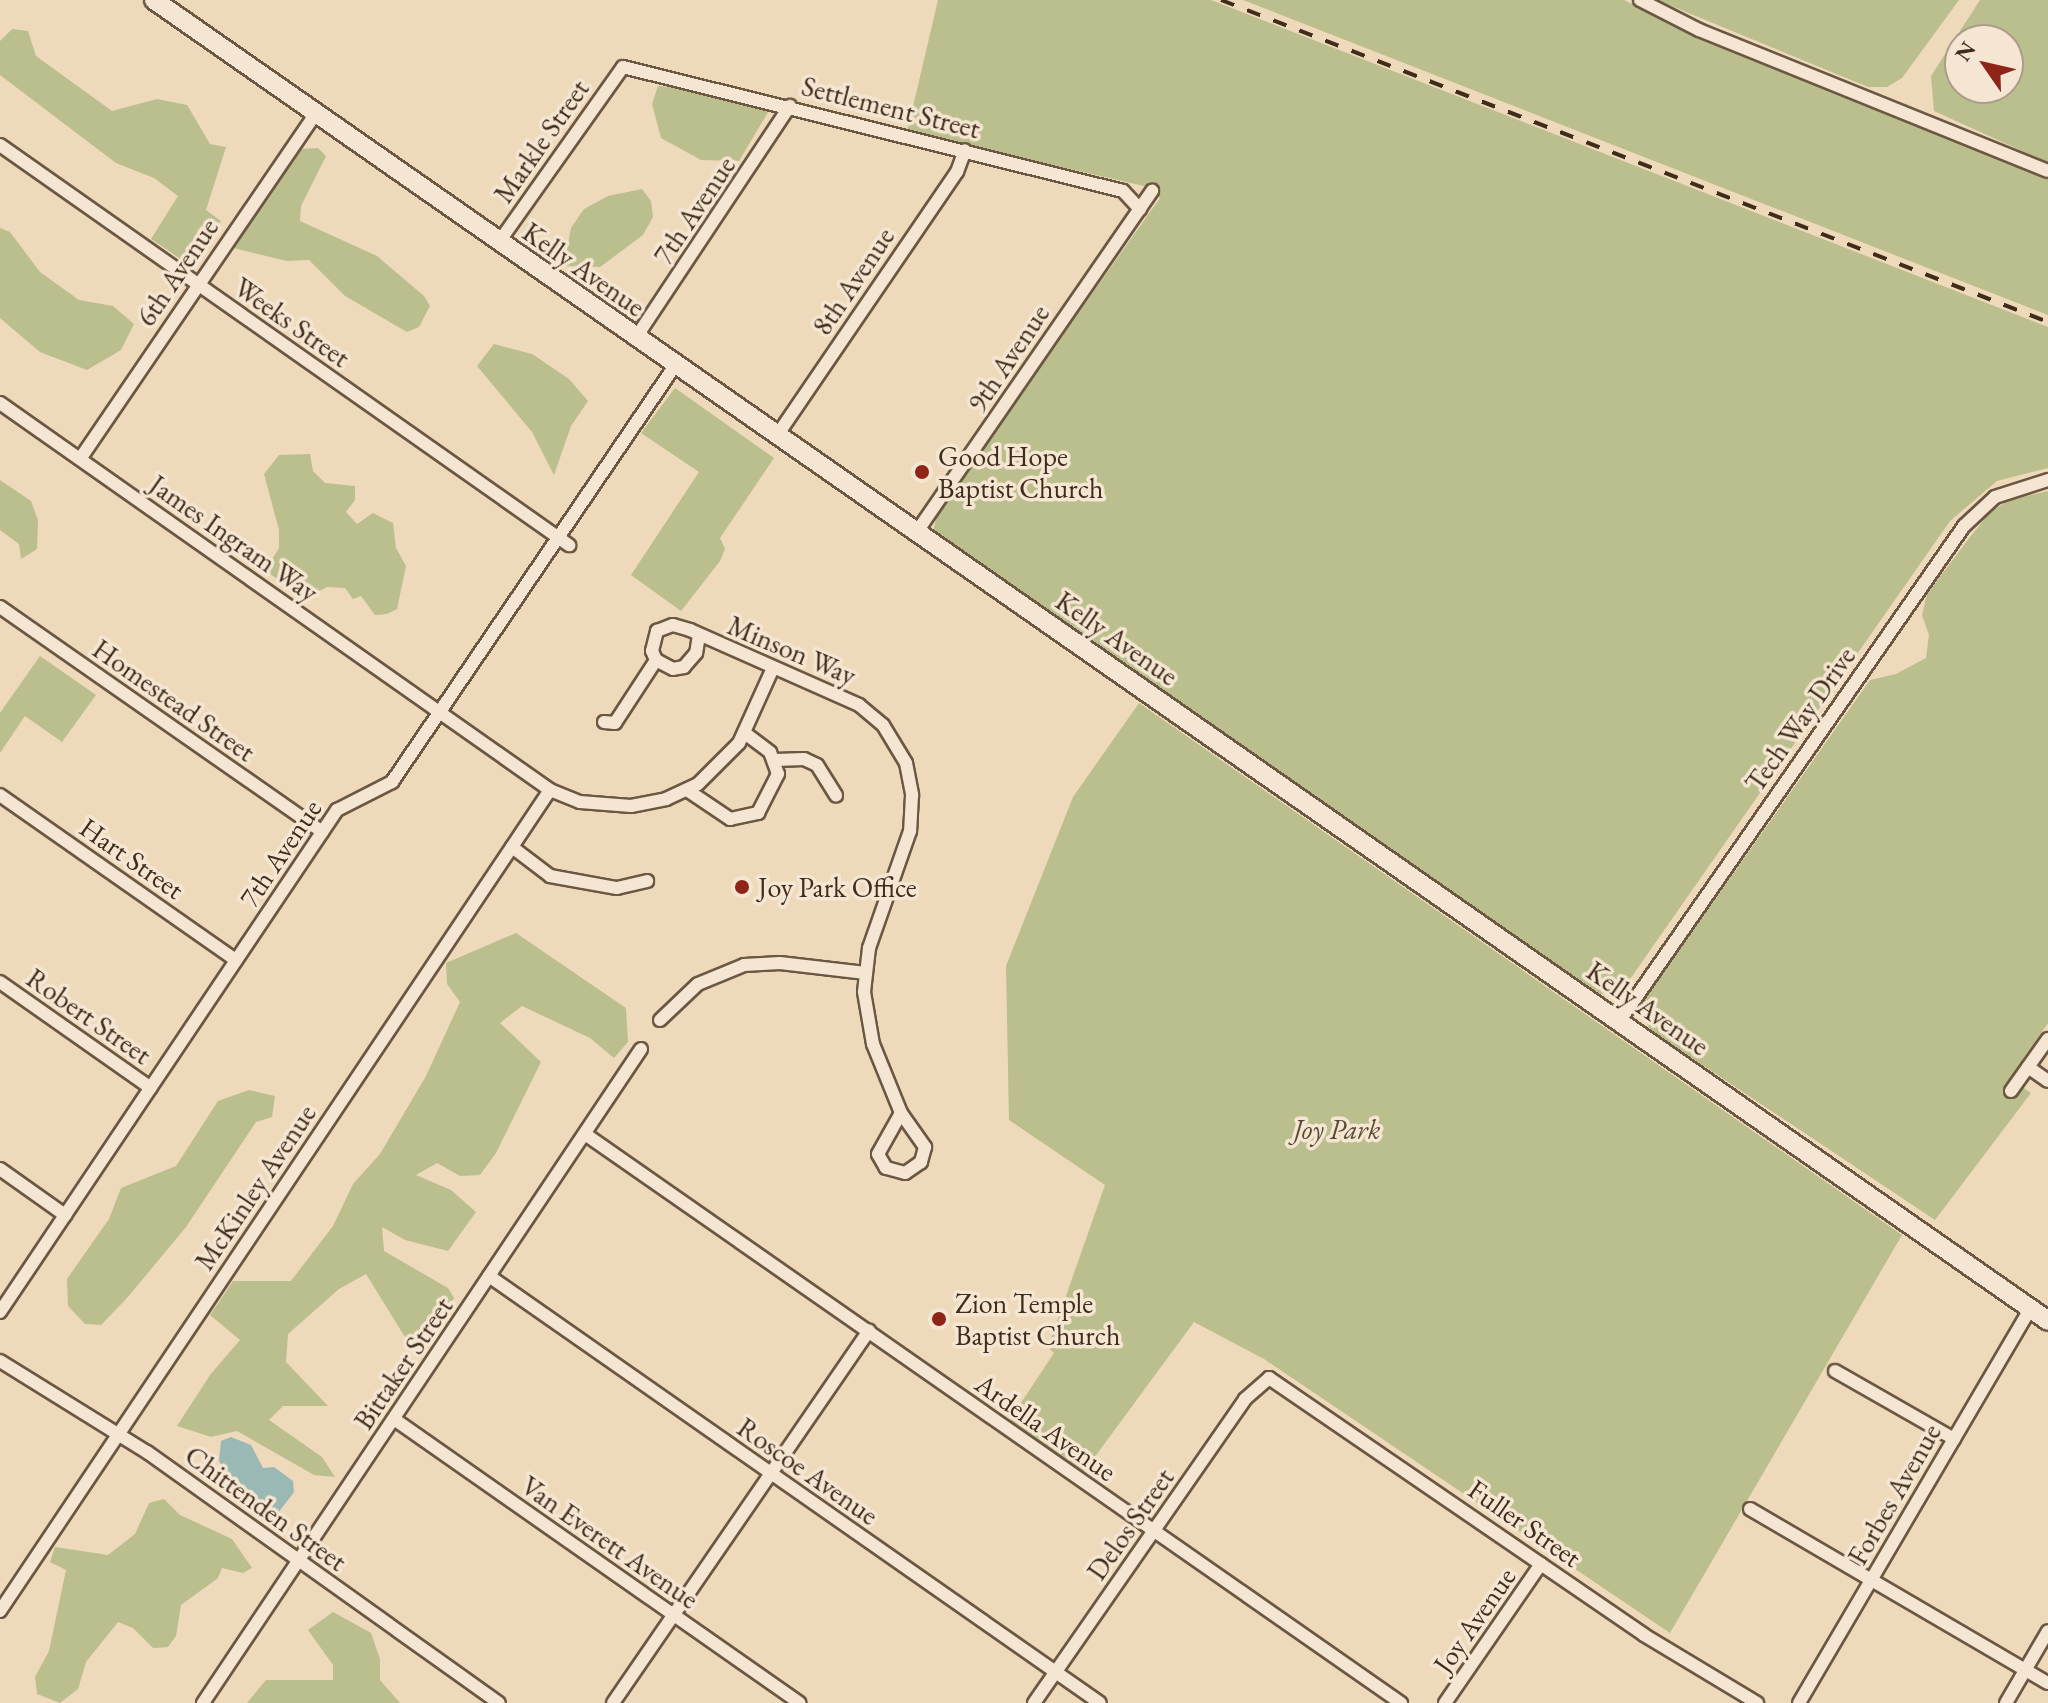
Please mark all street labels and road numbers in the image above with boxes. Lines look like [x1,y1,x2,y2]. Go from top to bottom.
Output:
street label: Settlement Street [798,69,984,145]
street label: Markle Street [486,73,596,209]
street label: 7th Avenue [646,150,742,270]
street label: 6th Avenue [129,212,225,332]
street label: Kelly Avenue [516,215,652,323]
street label: 8th Avenue [805,221,901,341]
street label: Weeks Street [228,270,356,374]
street label: 9th Avenue [960,298,1056,418]
street label: James Ingram Way [143,467,325,609]
street label: Kelly Avenue [1049,584,1185,692]
street label: Minson Way [723,608,861,692]
street label: Homestead Street [86,632,262,768]
street label: Tech Way Drive [1738,640,1862,798]
street label: 7th Avenue [232,793,328,913]
street label: Hart Street [74,810,190,906]
street label: Kelly Avenue [1580,954,1716,1062]
street label: Robert Street [20,961,158,1071]
street label: McKinley Avenue [187,1098,323,1276]
street label: Bittaker Street [346,1290,460,1436]
street label: Ardella Avenue [969,1366,1123,1488]
street label: Roscoe Avenue [731,1410,885,1532]
street label: Forbes Avenue [1840,1418,1948,1570]
street label: Chittenden Street [179,1438,353,1578]
street label: Delos Street [1079,1462,1181,1586]
street label: Van Everett Avenue [515,1468,705,1616]
street label: Fuller Street [1462,1472,1588,1574]
street label: Joy Avenue [1426,1561,1522,1679]

